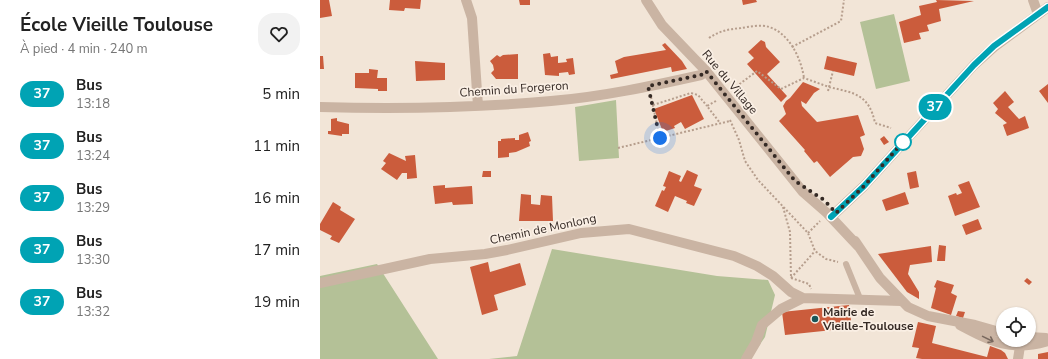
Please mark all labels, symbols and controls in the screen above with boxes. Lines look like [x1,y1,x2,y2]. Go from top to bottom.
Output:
text: École Vieille Toulouse [20,12,213,38]
button: heart [258,13,300,55]
text: À pied · 4 min · 240 m [20,40,148,58]
street label: Rue du Village [698,47,762,117]
text: Bus [76,75,102,95]
street label: Chemin du Forgeron [459,77,569,101]
text: 37 [34,84,50,103]
text: 5 min [262,84,300,104]
line badge: 37 [917,94,953,120]
text: 13:18 [76,95,110,113]
text: 37 [927,97,943,116]
text: Bus [76,127,102,147]
your location [650,128,670,148]
unlabelled marker [894,133,912,151]
text: 37 [34,136,50,155]
text: 11 min [253,136,300,156]
text: 13:24 [76,147,110,165]
text: Bus [76,179,102,199]
text: 37 [34,188,50,207]
text: 16 min [253,188,300,208]
text: 13:29 [76,199,110,217]
street label: Chemin de Monlong [488,210,598,248]
text: Bus [76,231,102,251]
text: 37 [34,240,50,259]
text: 17 min [253,240,300,260]
text: 13:30 [76,251,110,269]
text: Bus [76,283,102,303]
text: 37 [34,292,50,311]
text: 19 min [253,292,300,312]
text: 13:32 [76,303,110,321]
place label: Mairie de Vieille-Toulouse [822,304,914,334]
map controls [996,307,1036,347]
button: locate [996,307,1036,347]
marker: Mairie de Vieille-Toulouse [810,314,820,324]
one-way arrow [981,336,993,343]

